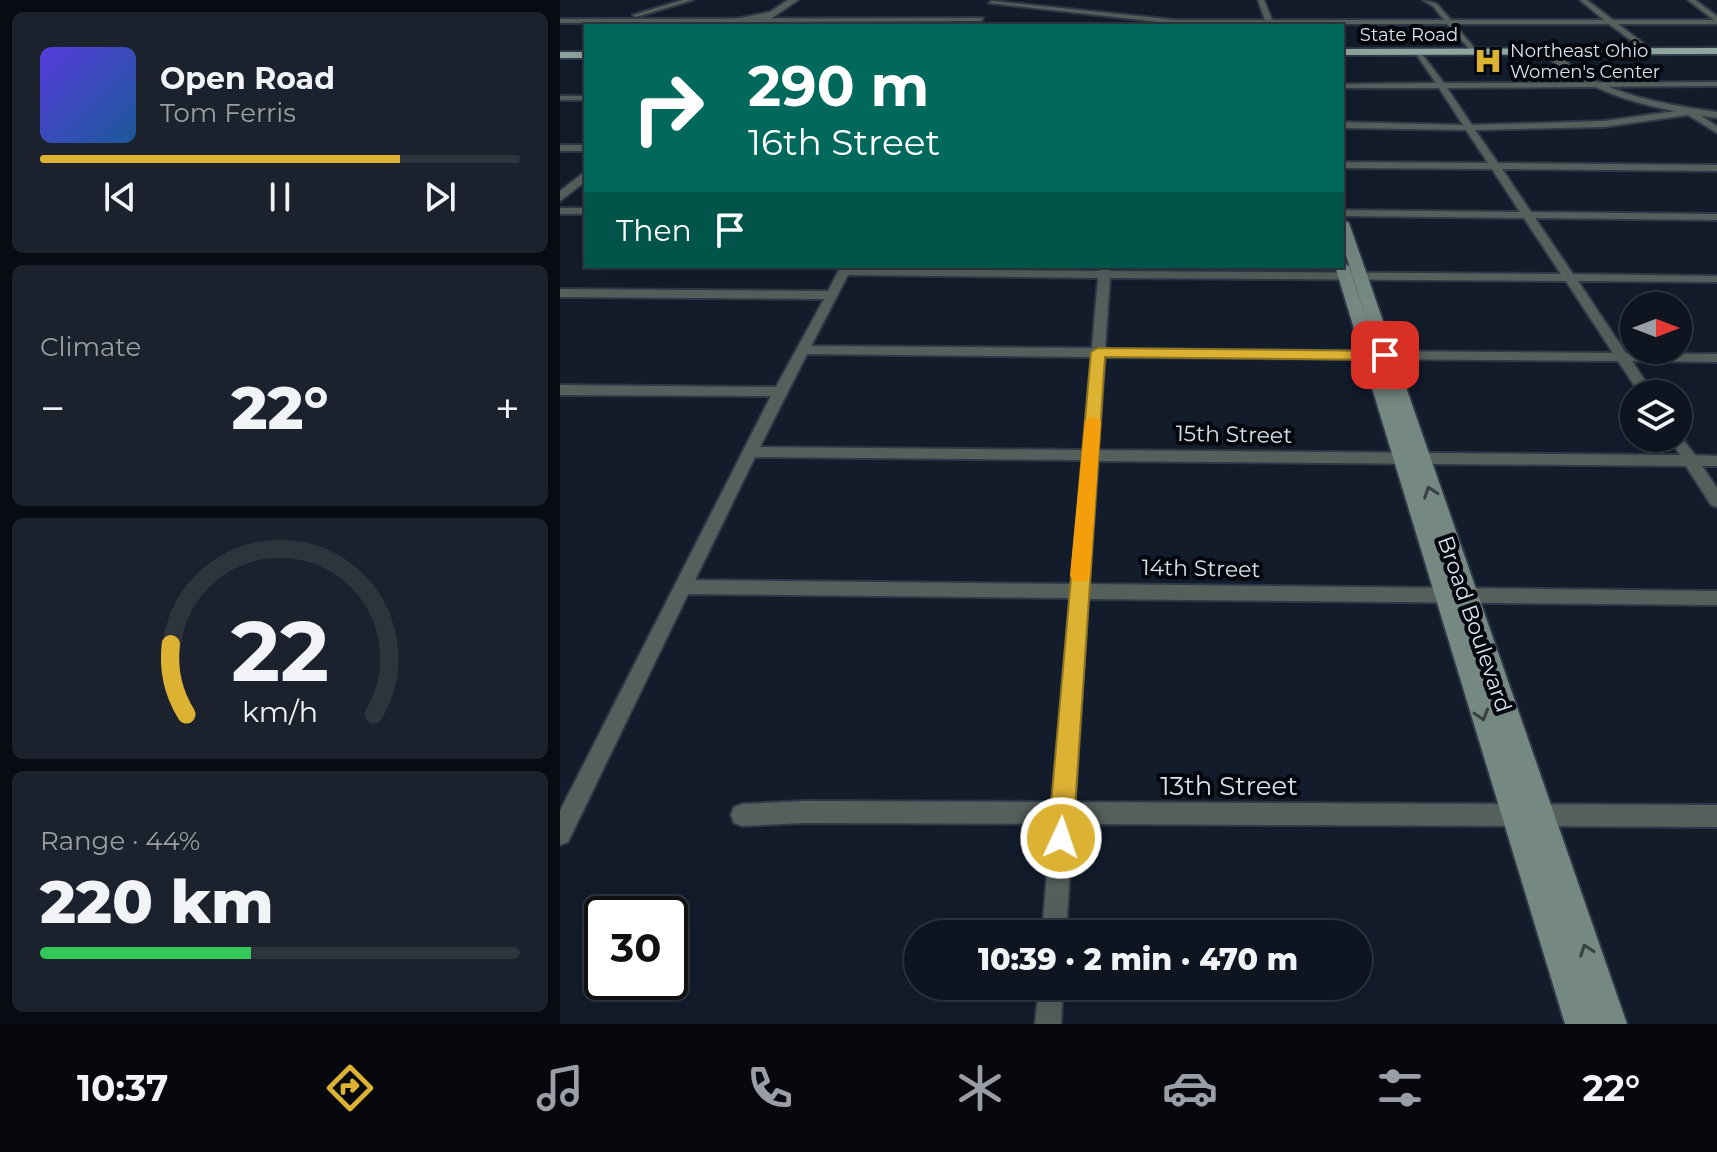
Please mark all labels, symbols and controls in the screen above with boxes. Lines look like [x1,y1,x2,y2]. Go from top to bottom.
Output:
street label: State Road [1360,24,1458,46]
place label: Northeast Ohio Women's Center [1510,40,1660,83]
hospital icon: Northeast Ohio Women's Center [1473,46,1503,76]
text: 290 m [748,52,929,120]
icon: right [616,56,720,160]
text: Open Road [160,60,335,97]
text: Tom Ferris [160,97,296,129]
text: 16th Street [748,120,940,164]
icon: previous [98,175,142,219]
icon: pause [258,175,302,219]
icon: next [418,175,462,219]
icon: arrive [708,208,752,252]
text: Then [616,212,692,249]
north arrow [1620,292,1692,364]
map controls [1620,292,1692,452]
pin [1351,321,1419,389]
text: Climate [40,331,141,363]
icon: arrive [1363,333,1407,377]
text: 22° [232,371,328,444]
button: layers [1620,380,1692,452]
text: − [40,381,65,435]
text: + [495,381,520,435]
street label: 15th Street [1176,420,1293,449]
one-way arrow [1424,486,1440,500]
street label: Broad Boulevard [1432,532,1517,716]
street label: 14th Street [1141,554,1261,583]
text: 22 [231,599,329,701]
text: km/h [242,694,318,729]
one-way arrow [1472,707,1488,721]
street label: 13th Street [1160,770,1298,802]
position arrow [1019,796,1103,880]
text: Range · 44% [40,825,200,857]
text: 220 km [40,865,274,938]
speed limit sign: 30 [584,896,688,1000]
text: 10:39 · 2 min · 470 m [978,941,1298,978]
one-way arrow [1579,944,1595,958]
icon: directions [322,1060,378,1116]
icon: music [532,1060,588,1116]
icon: phone [742,1060,798,1116]
icon: climate [952,1060,1008,1116]
icon: car [1162,1060,1218,1116]
icon: filters [1372,1060,1428,1116]
text: 10:37 [77,1066,168,1110]
text: 22° [1582,1066,1640,1110]

